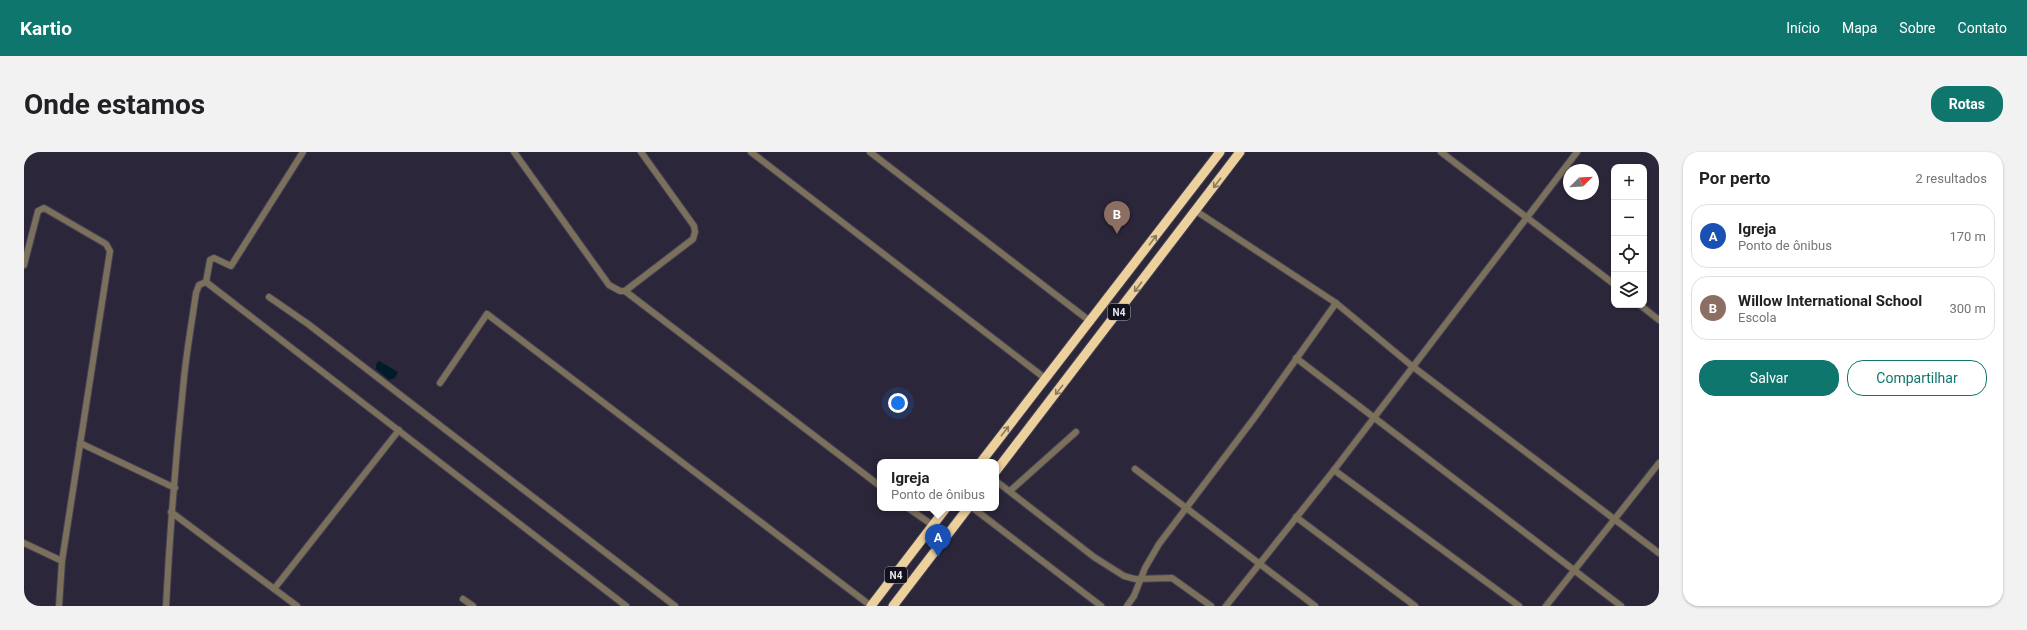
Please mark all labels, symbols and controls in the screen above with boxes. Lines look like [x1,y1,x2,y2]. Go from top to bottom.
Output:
text: Kartio [20,17,72,40]
text: Início [1786,20,1820,36]
text: Mapa [1842,20,1877,36]
text: Sobre [1899,20,1936,36]
text: Contato [1958,20,2007,36]
button: Rotas [1931,86,2003,122]
text: Onde estamos [24,88,205,121]
north arrow [1563,164,1599,200]
map controls [1611,164,1647,308]
button: + [1611,164,1647,200]
text: Por perto [1699,168,1770,188]
text: 2 resultados [1915,171,1987,186]
one-way arrow [1213,178,1221,189]
button: − [1611,200,1647,236]
pin: B [1104,201,1130,234]
text: Igreja [1738,220,1776,238]
text: A [1709,229,1717,244]
text: 170 m [1949,229,1986,244]
one-way arrow [1148,234,1157,245]
button: locate [1611,236,1647,272]
text: Ponto de ônibus [1738,238,1832,253]
button: layers [1611,272,1647,308]
one-way arrow [1134,281,1143,292]
text: Willow International School [1738,292,1922,310]
text: B [1709,301,1717,316]
text: 300 m [1949,301,1986,316]
road number: N4 [1108,304,1130,320]
text: Escola [1738,310,1777,325]
button: Salvar [1699,360,1839,396]
button: Compartilhar [1847,360,1987,396]
one-way arrow [1055,384,1064,395]
your location [888,393,908,413]
one-way arrow [1001,426,1009,437]
popup [877,459,999,511]
text: Igreja [891,469,929,487]
text: Ponto de ônibus [891,487,985,502]
pin: A [925,524,951,557]
road number: N4 [885,567,907,583]

